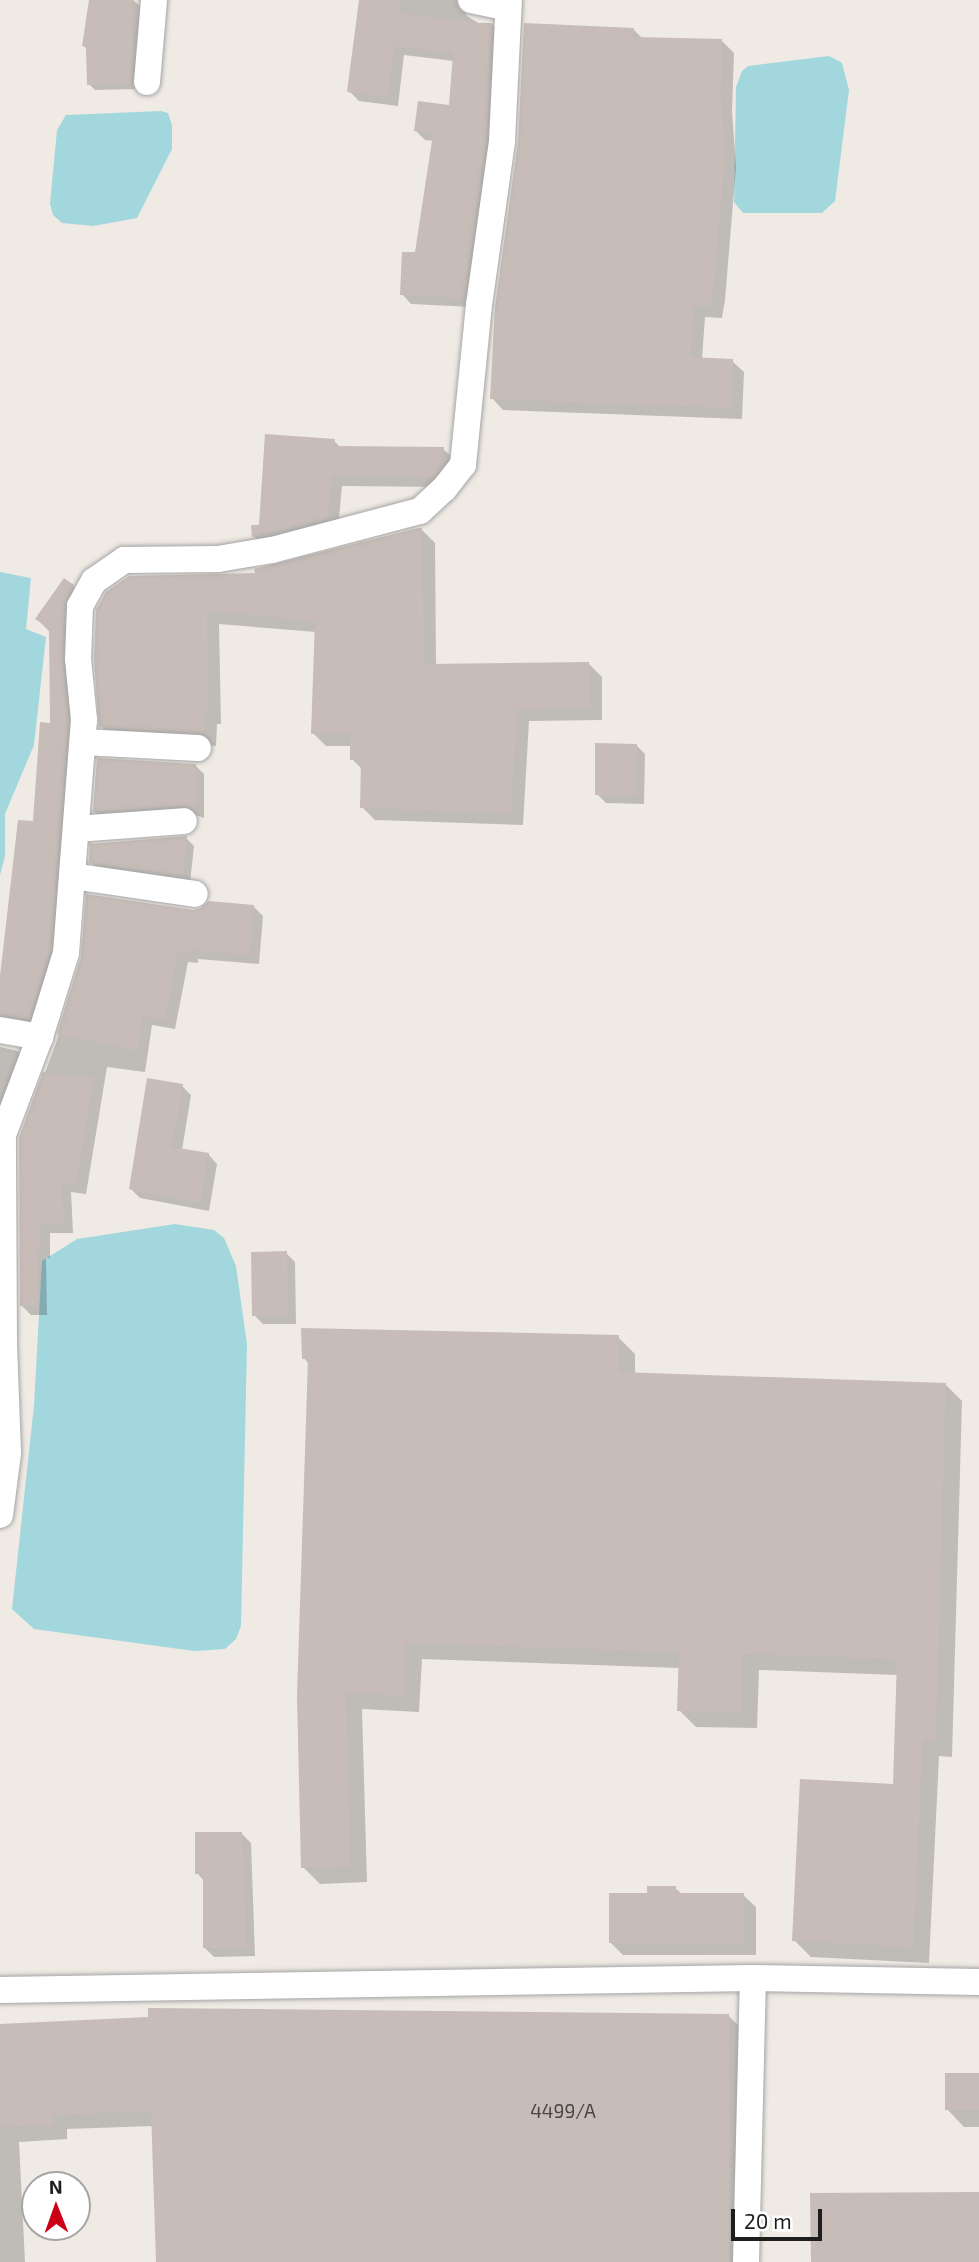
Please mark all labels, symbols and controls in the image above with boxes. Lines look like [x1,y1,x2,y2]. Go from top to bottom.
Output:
house number: 4499/A [530,2100,596,2122]
north arrow [21,2171,91,2241]
text: N [49,2175,63,2198]
scale bar [734,2196,825,2240]
text: 20 m [744,2208,792,2233]

